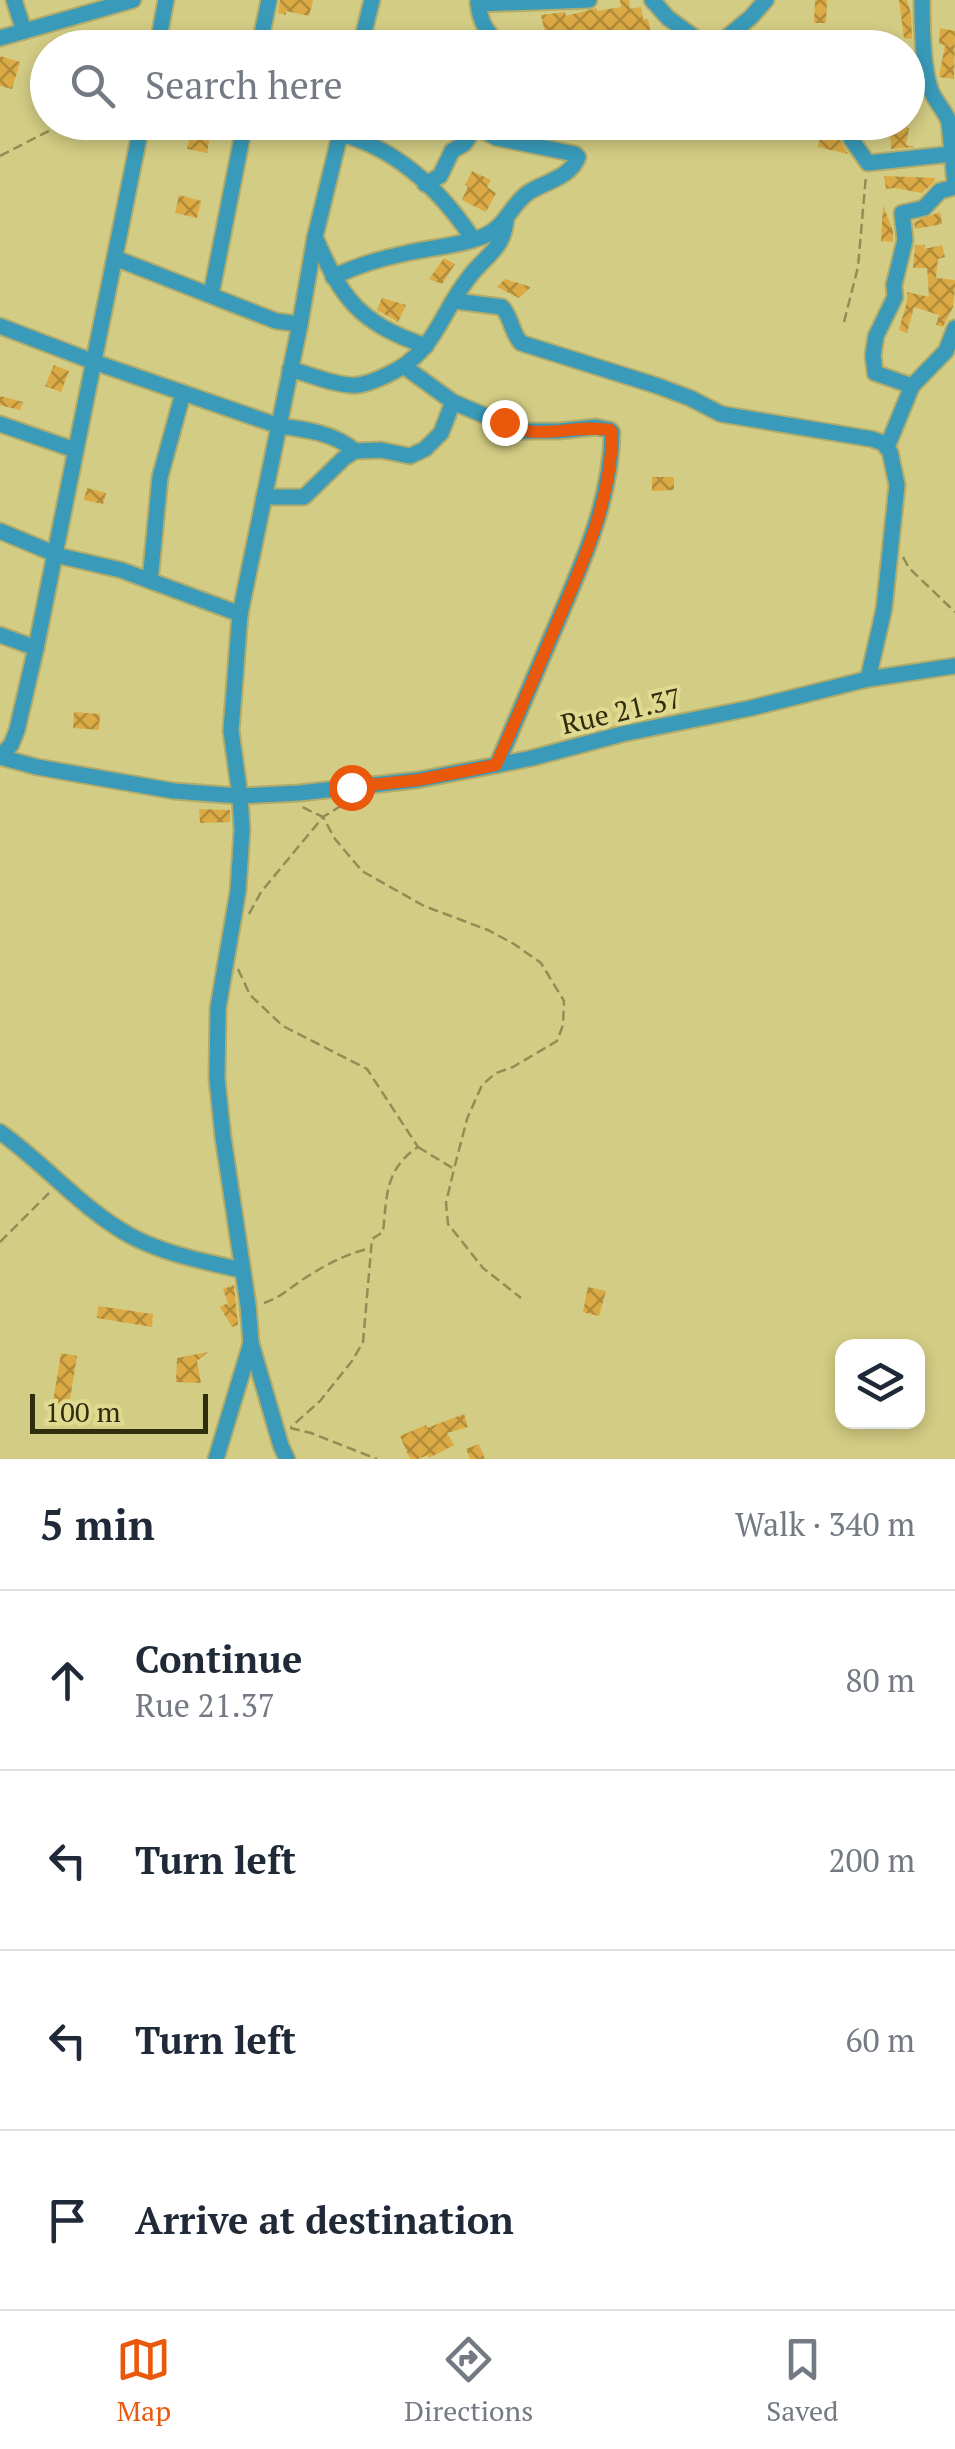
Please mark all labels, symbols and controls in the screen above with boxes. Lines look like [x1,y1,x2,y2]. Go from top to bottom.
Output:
search box [30,30,925,140]
icon: search [65,58,120,113]
text: Search here [145,60,343,110]
route end [482,400,528,446]
street label: Rue 21.37 [557,679,685,742]
route start [329,765,375,811]
map controls [835,1339,925,1429]
button: layers [835,1339,925,1429]
scale bar [30,1389,208,1434]
text: 100 m [45,1393,121,1430]
text: 5 min [40,1496,155,1552]
text: Walk · 340 m [735,1503,915,1545]
text: Continue [135,1634,302,1684]
icon: ahead [40,1653,95,1708]
text: 80 m [845,1659,915,1701]
text: Rue 21.37 [135,1684,275,1726]
icon: left [40,1833,95,1888]
text: Turn left [135,1835,296,1885]
text: 200 m [828,1839,915,1881]
icon: left [40,2013,95,2068]
text: Turn left [135,2015,296,2065]
text: 60 m [845,2019,915,2061]
icon: arrive [40,2193,95,2248]
text: Arrive at destination [135,2195,514,2245]
tab: Map [116,2332,171,2429]
tab: Directions [404,2332,533,2429]
tab: Saved [766,2332,839,2429]

